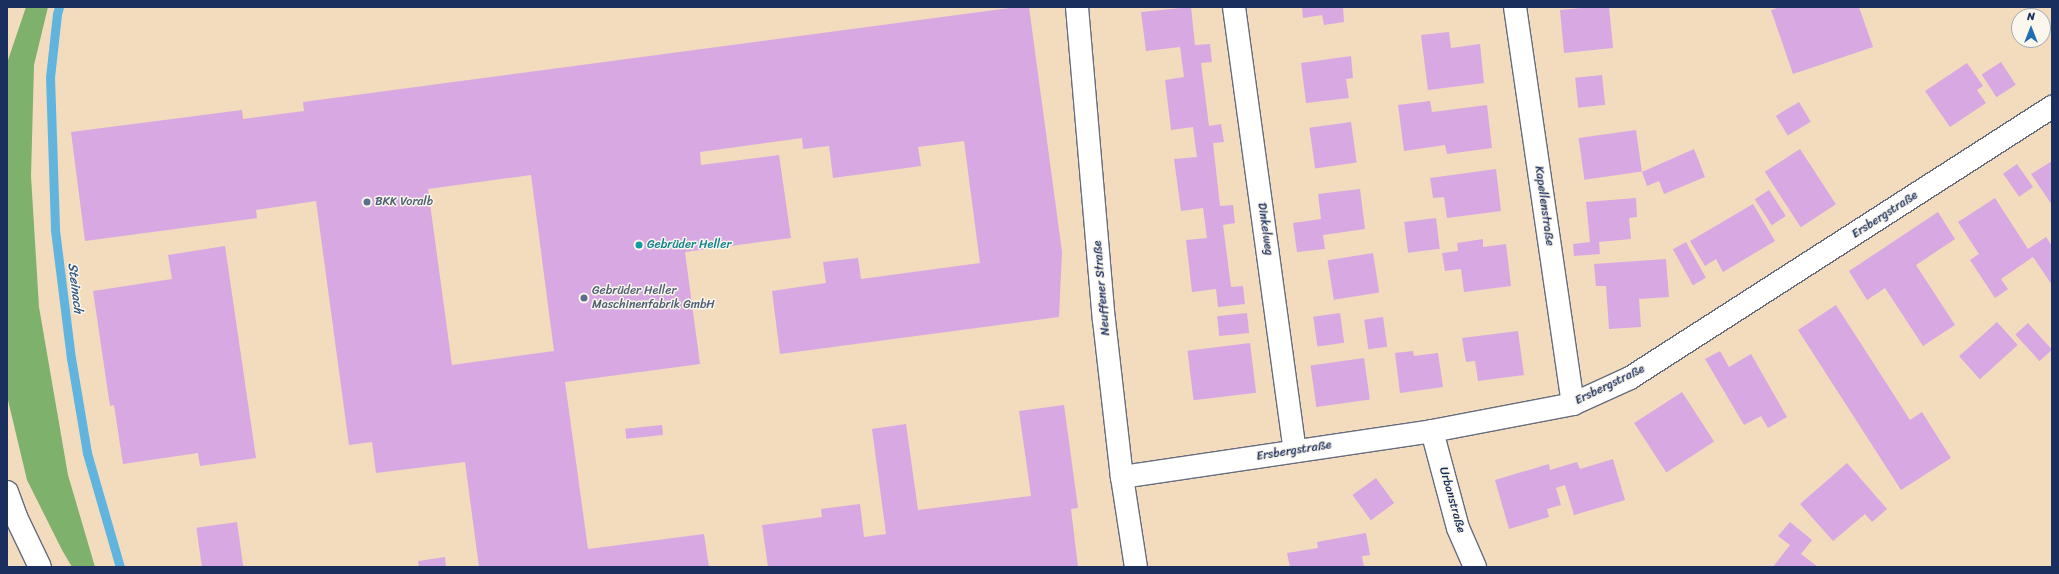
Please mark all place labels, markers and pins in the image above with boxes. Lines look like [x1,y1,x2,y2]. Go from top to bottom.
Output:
place label: BKK Voralb [375,195,433,209]
marker: BKK Voralb [362,197,372,207]
place label: Gebrüder Heller [647,238,732,252]
marker: Gebrüder Heller [634,240,644,250]
place label: Gebrüder Heller Maschinenfabrik GmbH [592,284,715,312]
marker: Gebrüder Heller Maschinenfabrik GmbH [579,293,589,303]

